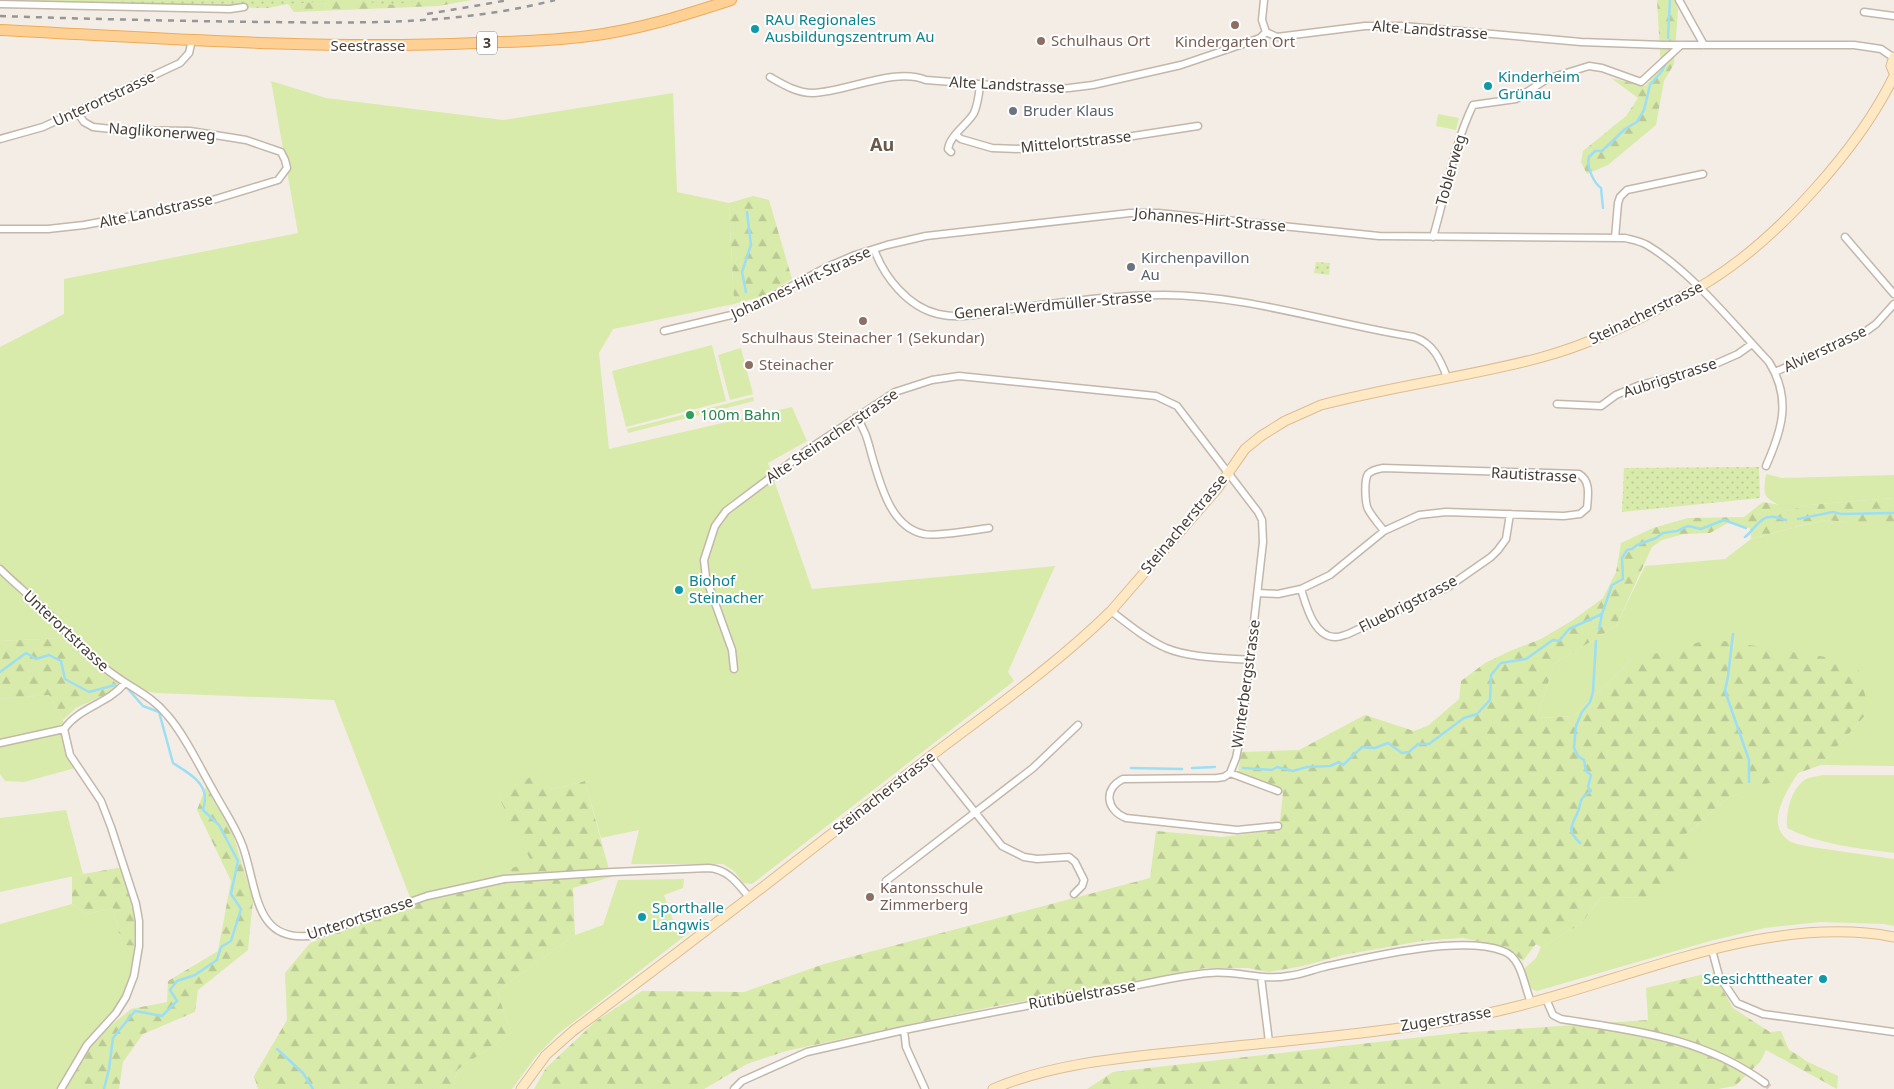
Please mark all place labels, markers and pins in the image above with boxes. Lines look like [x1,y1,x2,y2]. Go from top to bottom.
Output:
place label: RAU Regionales Ausbildungszentrum Au [765,9,935,46]
marker: Kindergarten Ort [1229,19,1241,31]
marker: RAU Regionales Ausbildungszentrum Au [749,23,761,35]
place label: Schulhaus Ort [1051,30,1151,50]
place label: Kindergarten Ort [1175,31,1296,51]
marker: Schulhaus Ort [1035,35,1047,47]
place label: Kinderheim Grünau [1498,66,1580,103]
marker: Kinderheim Grünau [1482,80,1494,92]
place label: Bruder Klaus [1023,100,1114,120]
marker: Bruder Klaus [1007,105,1019,117]
place label: Kirchenpavillon Au [1141,247,1249,284]
marker: Kirchenpavillon Au [1125,261,1137,273]
marker: Schulhaus Steinacher 1 (Sekundar) [857,315,869,327]
place label: Schulhaus Steinacher 1 (Sekundar) [741,327,985,347]
place label: Steinacher [759,354,834,374]
marker: Steinacher [743,359,755,371]
place label: 100m Bahn [700,404,780,424]
marker: 100m Bahn [684,409,696,421]
place label: Biohof Steinacher [689,570,764,607]
marker: Biohof Steinacher [673,584,685,596]
place label: Kantonsschule Zimmerberg [880,877,983,914]
marker: Kantonsschule Zimmerberg [864,891,876,903]
place label: Sporthalle Langwis [652,897,724,934]
marker: Sporthalle Langwis [636,911,648,923]
place label: Seesichttheater [1703,968,1813,988]
marker: Seesichttheater [1817,973,1829,985]

